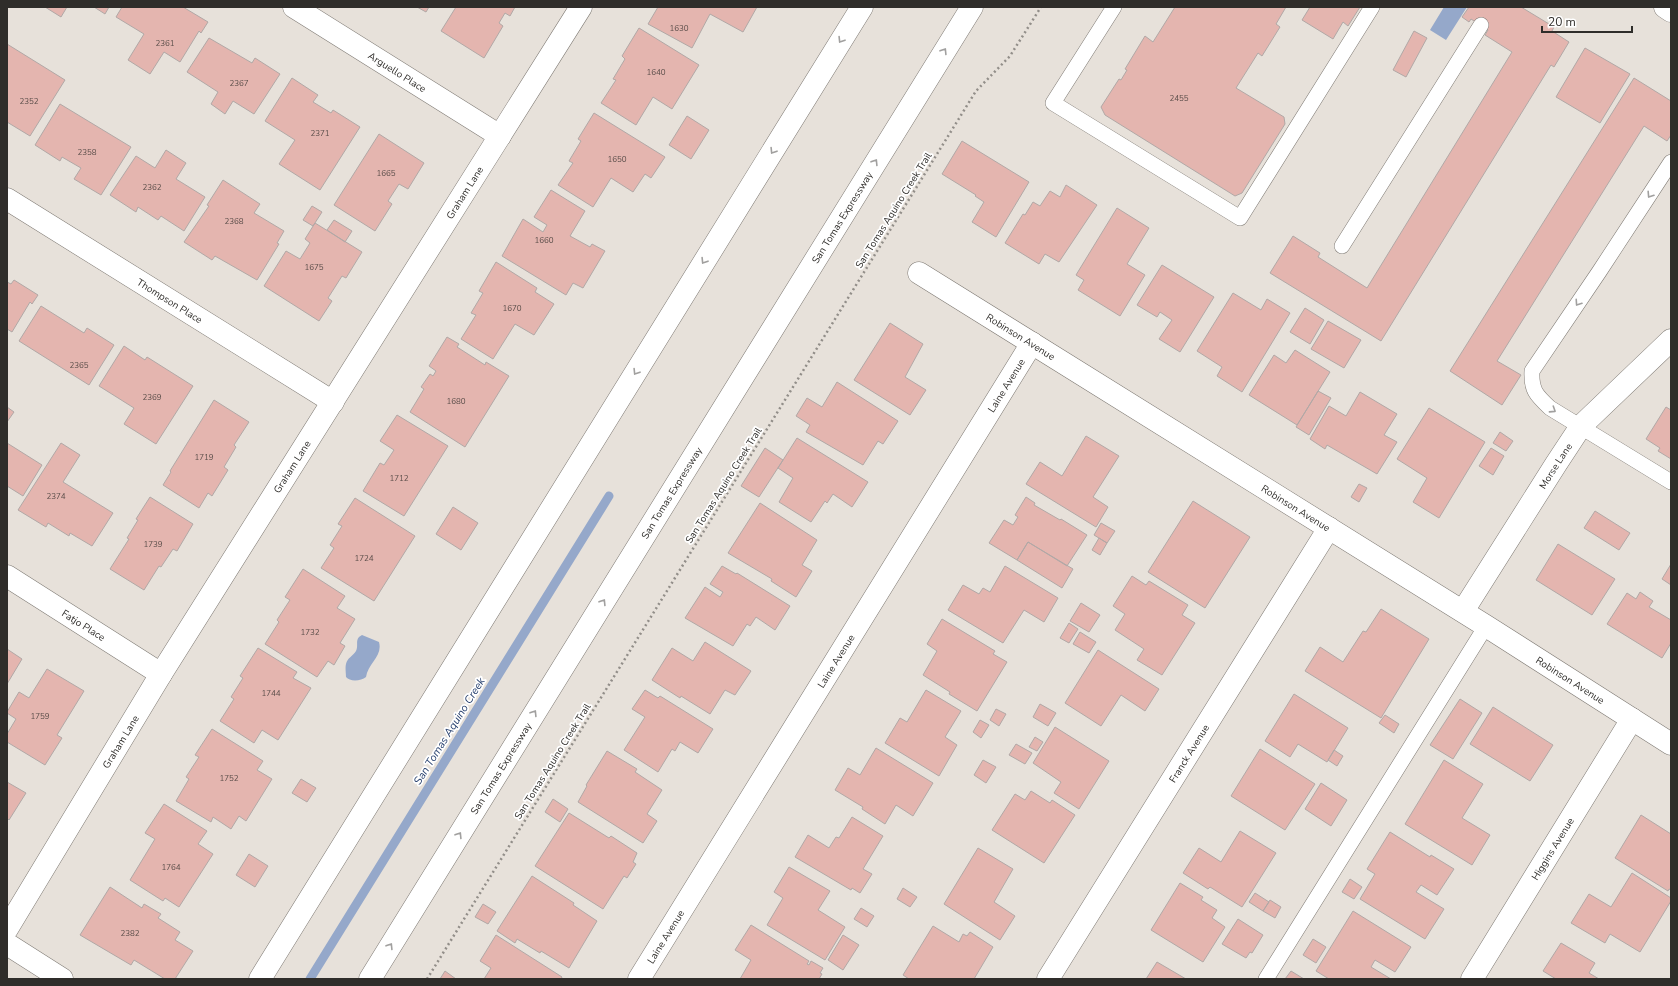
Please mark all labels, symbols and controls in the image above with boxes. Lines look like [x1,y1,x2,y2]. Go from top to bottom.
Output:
scale bar [1542,8,1632,34]
text: 20 m [1548,14,1576,30]
house number: 1630 [669,23,689,34]
one-way arrow [839,36,846,43]
house number: 2361 [155,38,175,49]
street label: Arguello Place [365,49,429,96]
one-way arrow [939,49,946,56]
house number: 1640 [646,67,666,78]
house number: 2367 [229,78,249,89]
house number: 2455 [1169,93,1189,104]
house number: 2352 [19,96,39,107]
house number: 2371 [310,128,330,139]
house number: 2358 [77,147,97,158]
one-way arrow [770,147,778,154]
street label: San Tomas Aquino Creek Trail [852,150,935,271]
house number: 1650 [607,154,627,165]
one-way arrow [870,159,878,166]
street label: Graham Lane [443,164,487,222]
house number: 1665 [376,168,396,179]
street label: San Tomas Expressway [809,168,877,266]
house number: 2362 [142,182,162,193]
one-way arrow [1647,191,1655,198]
house number: 2368 [224,216,244,227]
house number: 1660 [534,235,554,246]
one-way arrow [702,257,709,264]
house number: 1675 [304,262,324,273]
street label: Thompson Place [134,276,205,327]
one-way arrow [1576,299,1583,306]
house number: 1670 [502,303,522,314]
street label: Robinson Avenue [983,311,1057,364]
street label: Laine Avenue [985,356,1029,415]
house number: 2365 [69,360,89,371]
one-way arrow [633,368,641,375]
house number: 2369 [142,392,162,403]
house number: 1680 [446,396,466,407]
one-way arrow [1549,405,1556,412]
street label: San Tomas Aquino Creek Trail [682,425,765,546]
street label: Graham Lane [271,438,314,496]
street label: Morse Lane [1536,441,1576,492]
street label: San Tomas Expressway [638,444,706,542]
house number: 1719 [194,452,214,463]
house number: 1712 [389,473,409,484]
street label: Robinson Avenue [1258,482,1333,535]
house number: 2374 [46,491,66,502]
house number: 1739 [143,539,163,550]
house number: 1724 [354,553,374,564]
one-way arrow [598,599,605,606]
street label: Fatjo Place [59,607,108,645]
house number: 1732 [300,627,320,638]
street label: Laine Avenue [815,632,858,691]
street label: Robinson Avenue [1533,654,1607,708]
water label: San Tomas Aquino Creek [410,674,489,788]
house number: 1744 [261,688,281,699]
street label: San Tomas Aquino Creek Trail [511,701,594,822]
one-way arrow [530,710,537,717]
house number: 1759 [30,711,50,722]
street label: Graham Lane [100,713,143,771]
street label: San Tomas Expressway [468,719,536,817]
street label: Franck Avenue [1166,722,1213,786]
house number: 1752 [219,773,239,784]
street label: Higgins Avenue [1528,815,1578,883]
one-way arrow [454,832,461,839]
house number: 1764 [161,862,181,873]
street label: Laine Avenue [644,907,688,967]
house number: 2382 [120,928,140,939]
one-way arrow [386,943,393,950]

